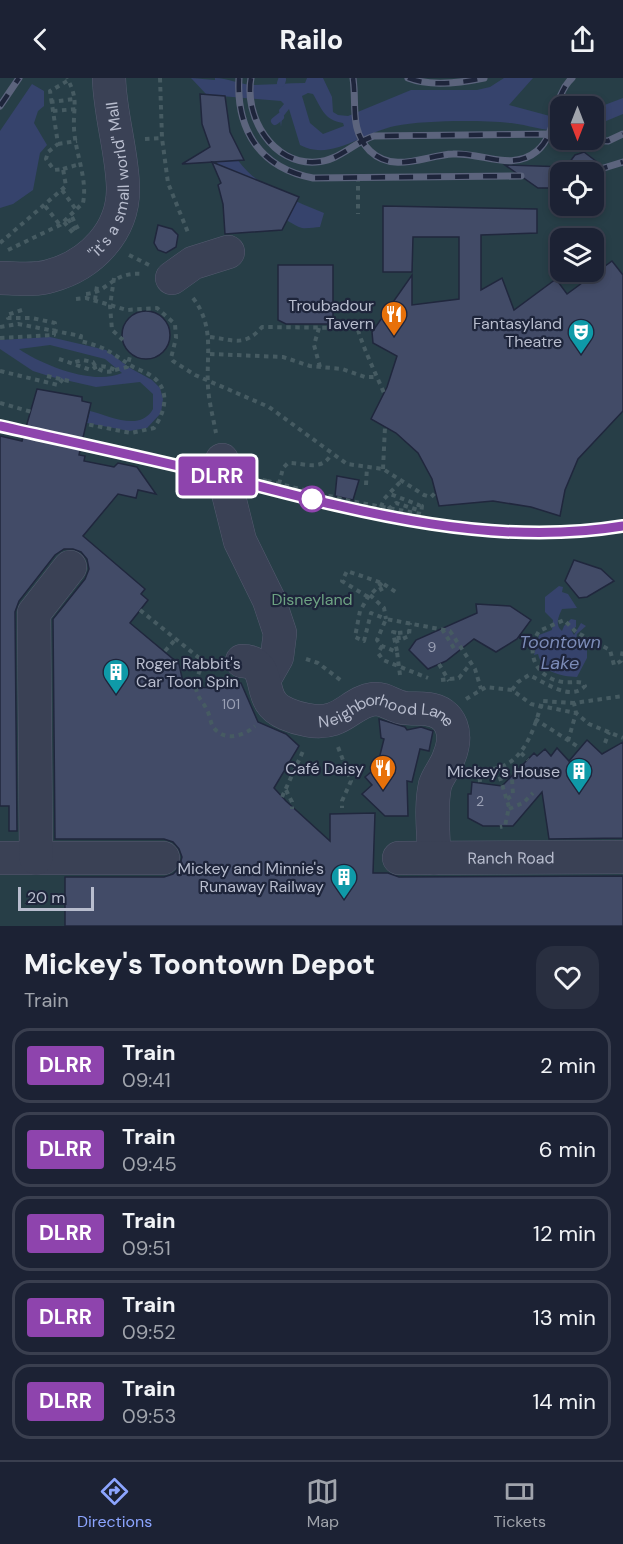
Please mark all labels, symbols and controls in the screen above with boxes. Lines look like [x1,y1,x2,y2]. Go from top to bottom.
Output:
text: Railo [280,22,343,57]
icon: back [24,23,57,56]
icon: share [566,23,599,56]
north arrow [550,96,604,150]
map controls [550,96,604,282]
street label: "it's a small world" Mall [84,101,134,263]
button: locate [550,162,604,216]
button: layers [550,228,604,282]
place label: Troubadour Tavern [288,295,374,334]
restaurant icon: Troubadour Tavern [379,299,409,337]
place label: Fantasyland Theatre [473,313,562,352]
theatre icon: Fantasyland Theatre [566,317,596,355]
line badge: DLRR [175,456,259,496]
text: DLRR [190,462,244,490]
unlabelled marker [299,486,325,512]
park label: Disneyland [271,589,353,610]
water label: Toontown Lake [519,630,601,675]
house number: 9 [428,638,437,656]
place label: Roger Rabbit's Car Toon Spin [136,653,241,692]
building icon: Roger Rabbit's Car Toon Spin [101,657,131,695]
street label: Neighborhood Lane [317,688,460,732]
house number: 101 [222,695,240,713]
restaurant icon: Café Daisy [368,753,398,791]
building icon: Mickey's House [564,756,594,794]
place label: Café Daisy [285,758,364,779]
place label: Mickey's House [447,761,560,782]
house number: 2 [476,792,484,810]
street label: Ranch Road [467,847,555,868]
place label: Mickey and Minnie's Runaway Railway [177,858,324,897]
building icon: Mickey and Minnie's Runaway Railway [329,862,359,900]
scale bar [18,884,94,911]
text: 20 m [27,887,66,908]
text: Mickey's Toontown Depot [24,946,375,983]
button: heart [536,946,599,1009]
text: Train [24,987,69,1013]
text: Train [122,1038,176,1067]
text: DLRR [39,1051,92,1079]
text: 2 min [540,1051,596,1080]
text: 09:41 [122,1067,171,1093]
text: Train [122,1122,176,1151]
text: DLRR [39,1135,92,1163]
text: 6 min [539,1135,596,1164]
text: 09:45 [122,1151,177,1177]
text: Train [122,1206,176,1235]
text: DLRR [39,1219,92,1247]
text: 12 min [533,1219,596,1248]
text: 09:51 [122,1235,171,1261]
text: Train [122,1290,176,1319]
text: DLRR [39,1303,92,1331]
text: 13 min [533,1303,596,1332]
text: 09:52 [122,1319,176,1345]
text: Train [122,1374,176,1403]
text: DLRR [39,1387,92,1415]
text: 14 min [532,1387,596,1416]
text: 09:53 [122,1403,176,1429]
tab: Directions [77,1475,152,1532]
tab: Map [306,1475,339,1532]
tab: Tickets [493,1475,546,1532]

